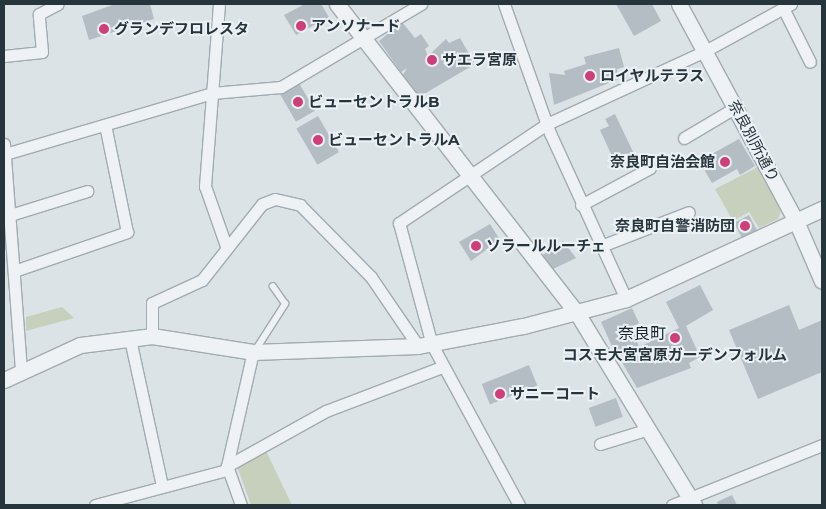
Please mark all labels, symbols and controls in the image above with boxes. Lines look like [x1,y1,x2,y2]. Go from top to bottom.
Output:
place label: アンソナード [311,17,401,35]
place label: グランデフロレスタ [114,20,249,38]
marker: アンソナード [295,20,307,32]
marker: グランデフロレスタ [98,23,110,35]
place label: サエラ宮原 [442,51,517,69]
marker: サエラ宮原 [426,54,438,66]
place label: ロイヤルテラス [600,67,705,85]
marker: ロイヤルテラス [584,70,596,82]
place label: ビューセントラルB [308,93,439,111]
marker: ビューセントラルB [292,96,304,108]
street label: 奈良別所通り [725,97,783,185]
place label: ビューセントラルA [328,131,459,149]
marker: ビューセントラルA [312,134,324,146]
place label: 奈良町自治会館 [610,153,715,171]
marker: 奈良町自治会館 [719,156,731,168]
place label: 奈良町自警消防団 [615,217,735,235]
marker: 奈良町自警消防団 [739,220,751,232]
place label: ソラールルーチェ [486,237,606,255]
marker: ソラールルーチェ [470,240,482,252]
district label: 奈良町 [618,324,666,344]
marker: コスモ大宮宮原ガーデンフォルム [669,332,681,344]
place label: コスモ大宮宮原ガーデンフォルム [563,346,787,364]
place label: サニーコート [510,385,600,403]
marker: サニーコート [494,388,506,400]

